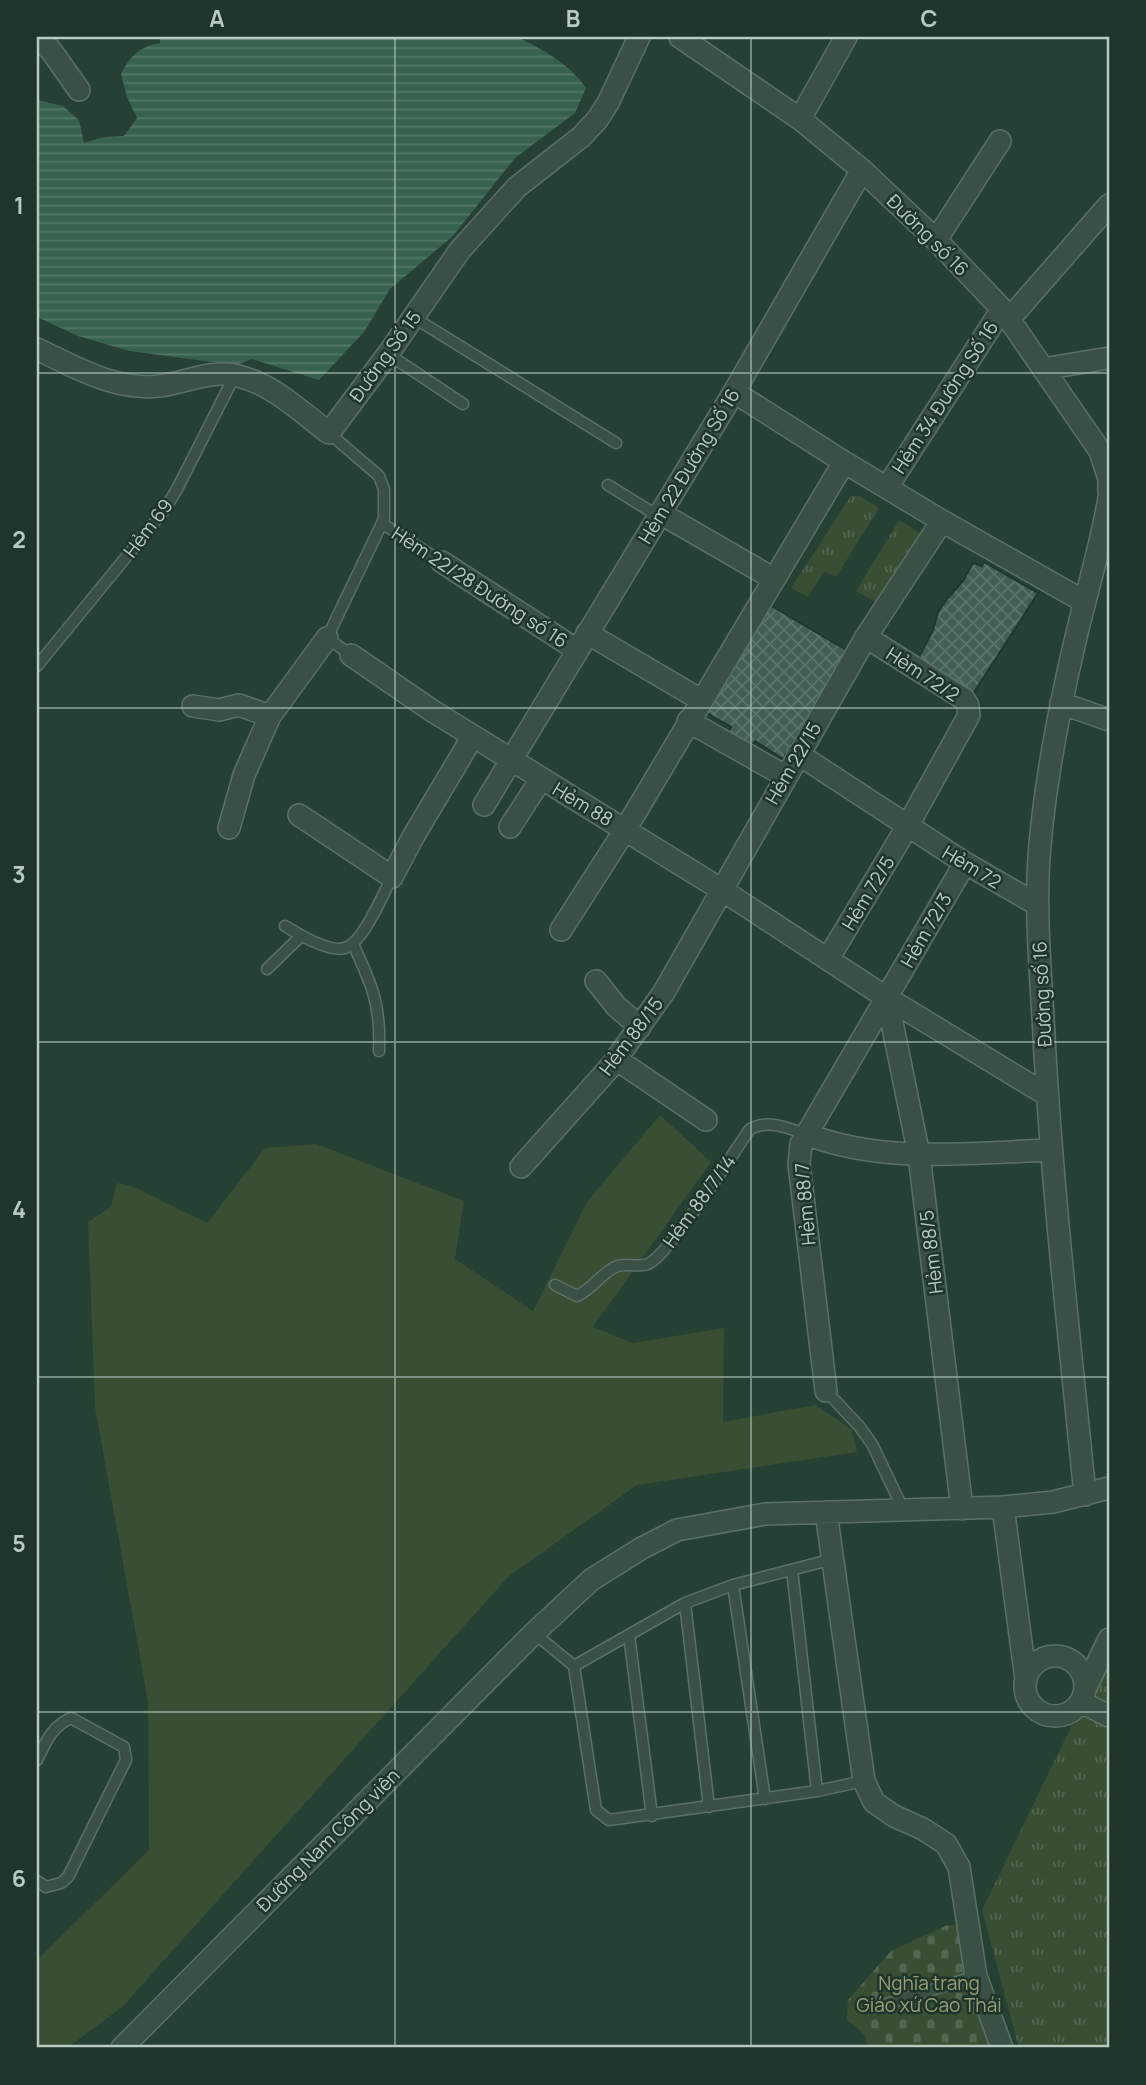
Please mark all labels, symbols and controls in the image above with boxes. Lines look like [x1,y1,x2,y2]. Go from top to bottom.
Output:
text: A [209,2,225,34]
text: B [566,2,580,34]
text: C [921,2,938,34]
street label: Đường số 16 [881,188,975,282]
text: 1 [14,189,24,221]
street label: Đường Số 15 [343,305,427,407]
street label: Hẻm 34 Đường Số 16 [886,316,1004,478]
street label: Hẻm 22 Đường Số 16 [632,383,746,549]
street label: Hẻm 69 [117,493,179,563]
street label: Hẻm 22/28 Đường số 16 [387,520,573,654]
text: 2 [12,523,26,555]
street label: Hẻm 72/2 [881,641,965,707]
street label: Hẻm 22/15 [759,717,827,809]
street label: Hẻm 88 [548,776,618,832]
street label: Hẻm 72 [938,839,1006,895]
street label: Hẻm 72/5 [836,851,900,935]
text: 3 [12,858,26,890]
street label: Hẻm 72/3 [894,888,958,972]
street label: Đường số 16 [1026,940,1058,1048]
street label: Hẻm 88/15 [593,991,669,1080]
street label: Hẻm 88/7/14 [656,1149,742,1253]
street label: Hẻm 88/7 [788,1162,822,1246]
text: 4 [12,1193,26,1225]
street label: Hẻm 88/5 [913,1208,949,1295]
text: 5 [12,1527,26,1559]
street label: Đường Nam Công viên [251,1763,405,1917]
text: 6 [12,1862,26,1894]
park label: Nghĩa trang Giáo xứ Cao Thái [856,1970,1002,2018]

